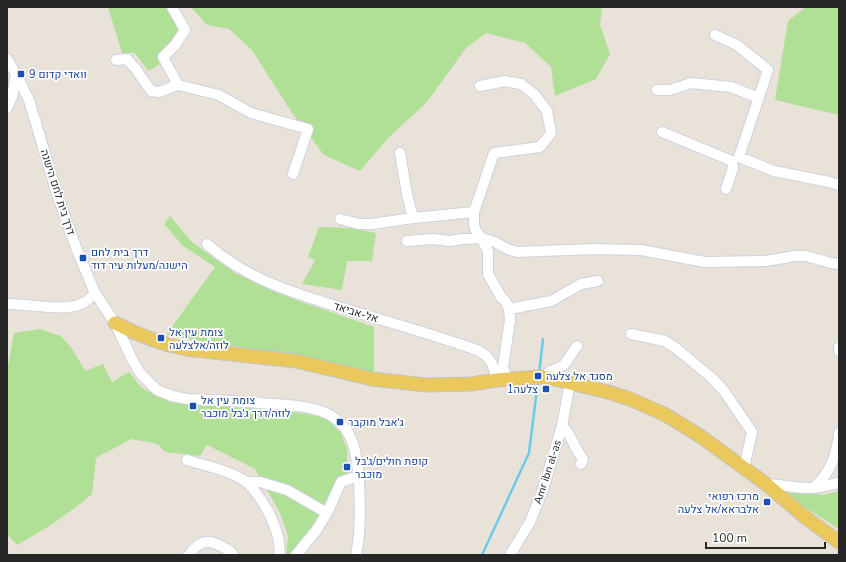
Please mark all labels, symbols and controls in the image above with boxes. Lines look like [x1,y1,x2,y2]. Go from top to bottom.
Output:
place label: וואדי קדום 9 [29,67,87,82]
marker: וואדי קדום 9 [16,69,26,79]
street label: דרך בית לחם הישנה [37,147,79,237]
place label: דרך בית לחם הישנה/מעלות עיר דוד [91,245,188,273]
marker: דרך בית לחם הישנה/מעלות עיר דוד [78,253,88,263]
street label: אל-אביאד [332,299,380,326]
place label: צומת עין אל לוזה/אלצלעה [169,325,229,353]
marker: צומת עין אל לוזה/אלצלעה [156,333,166,343]
place label: מסגד אל צלעה [546,369,613,384]
marker: מסגד אל צלעה [533,371,543,381]
place label: צלעה1 [507,382,538,397]
marker: צלעה1 [541,384,551,394]
place label: צומת עין אל לוזה/דרך ג׳בל מוכבר [201,393,291,421]
marker: צומת עין אל לוזה/דרך ג׳בל מוכבר [188,401,198,411]
place label: ג׳אבל מוקבר [348,415,404,430]
marker: ג׳אבל מוקבר [335,417,345,427]
street label: Amr ibn al-as [530,438,565,506]
place label: קופת חולים/ג׳בל מוכבר [355,454,428,482]
marker: קופת חולים/ג׳בל מוכבר [342,462,352,472]
place label: מרכז רפואי אלבראא/אל צלעה [678,489,759,517]
marker: מרכז רפואי אלבראא/אל צלעה [762,497,772,507]
scale bar [706,524,825,550]
text: 100 m [712,530,747,546]

